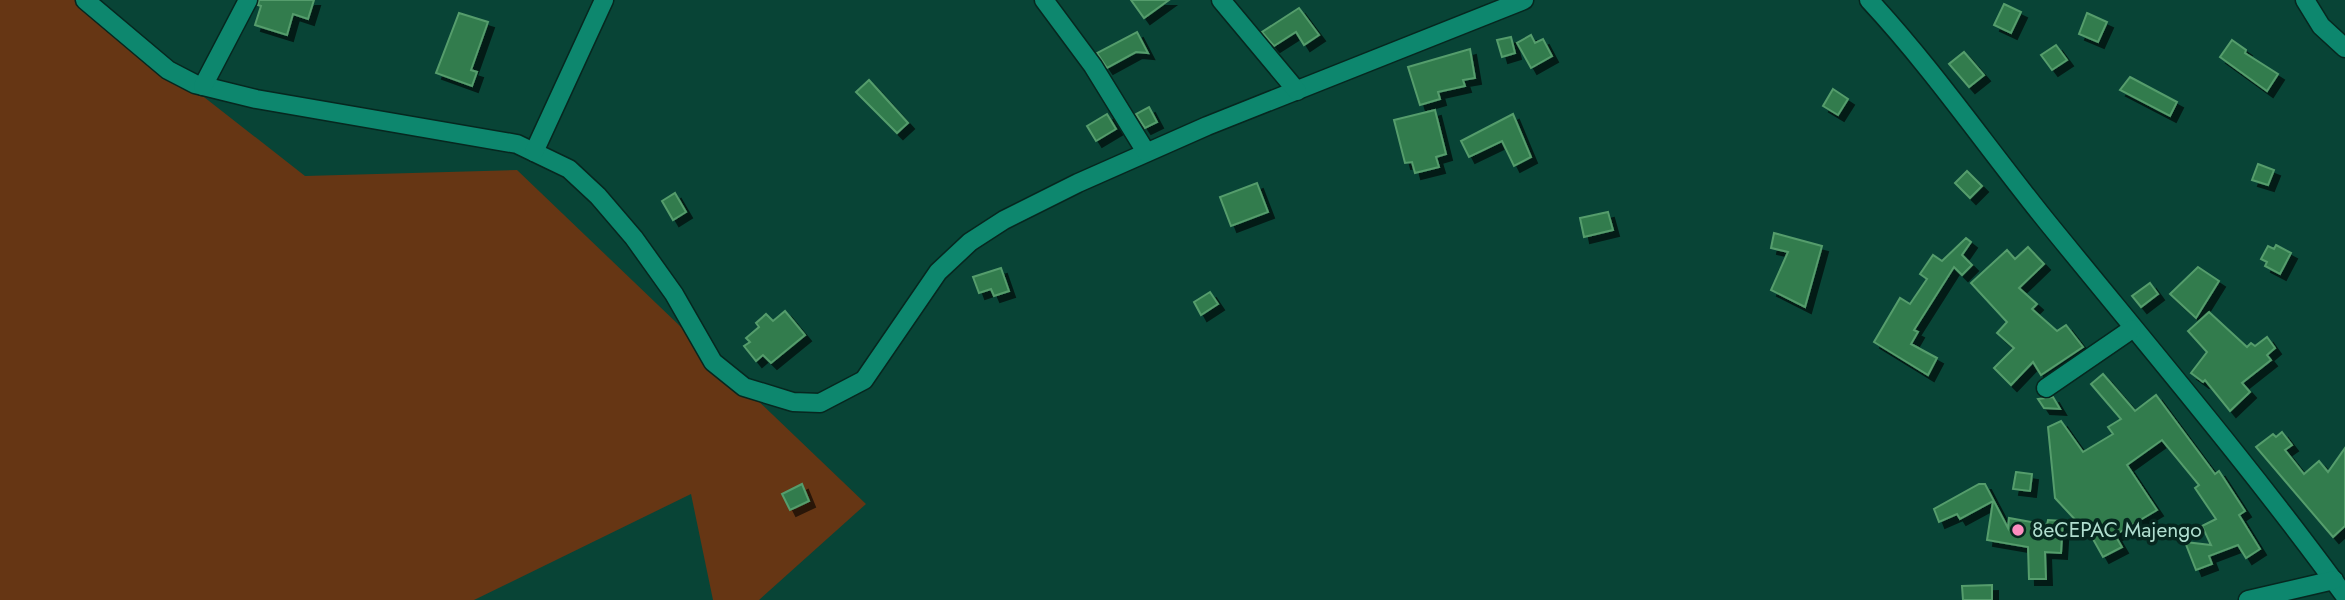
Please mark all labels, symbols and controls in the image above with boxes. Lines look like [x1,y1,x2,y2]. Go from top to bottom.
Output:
place label: 8eCEPAC Majengo [2032,515,2202,545]
marker: 8eCEPAC Majengo [2010,522,2026,538]

